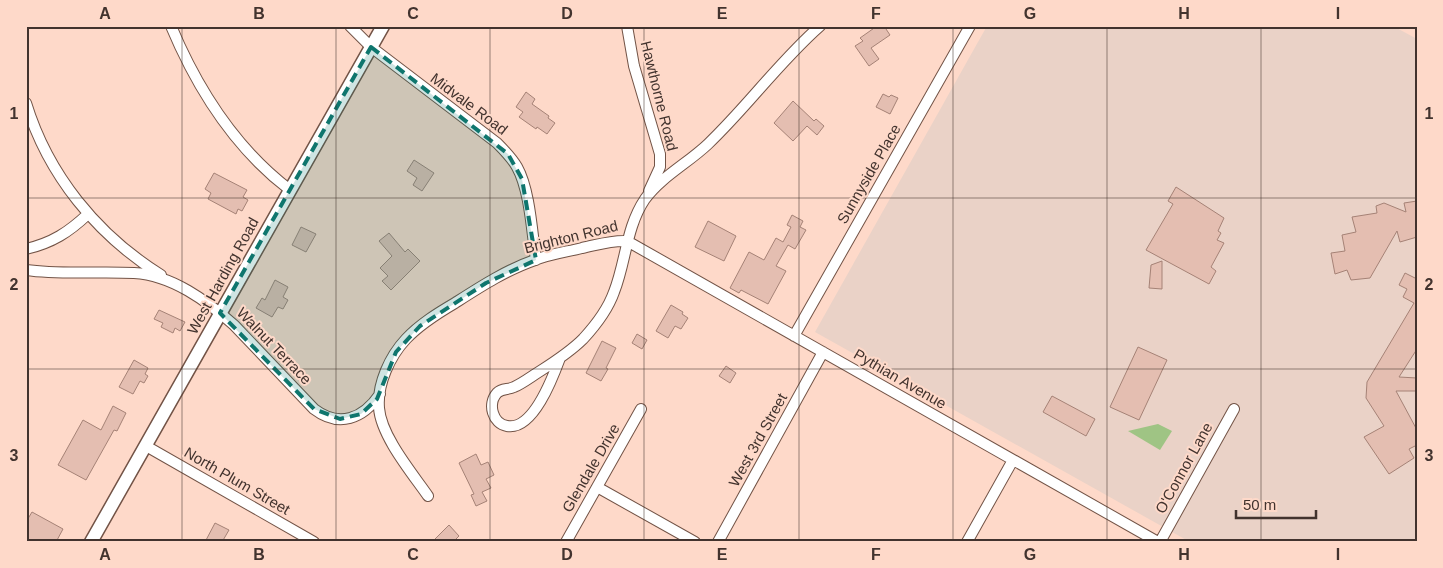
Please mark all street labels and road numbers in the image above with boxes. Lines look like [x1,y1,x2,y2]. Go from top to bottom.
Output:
street label: Hawthorne Road [638,39,681,153]
street label: Midvale Road [428,69,511,138]
street label: Sunnyside Place [833,121,904,226]
street label: West Harding Road [183,215,262,337]
street label: Brighton Road [522,217,619,256]
street label: Walnut Terrace [233,304,315,388]
street label: Pythian Avenue [851,345,950,412]
street label: West 3rd Street [725,389,791,489]
street label: O'Connor Lane [1152,419,1216,516]
street label: Glendale Drive [558,421,623,515]
street label: North Plum Street [181,443,294,518]

